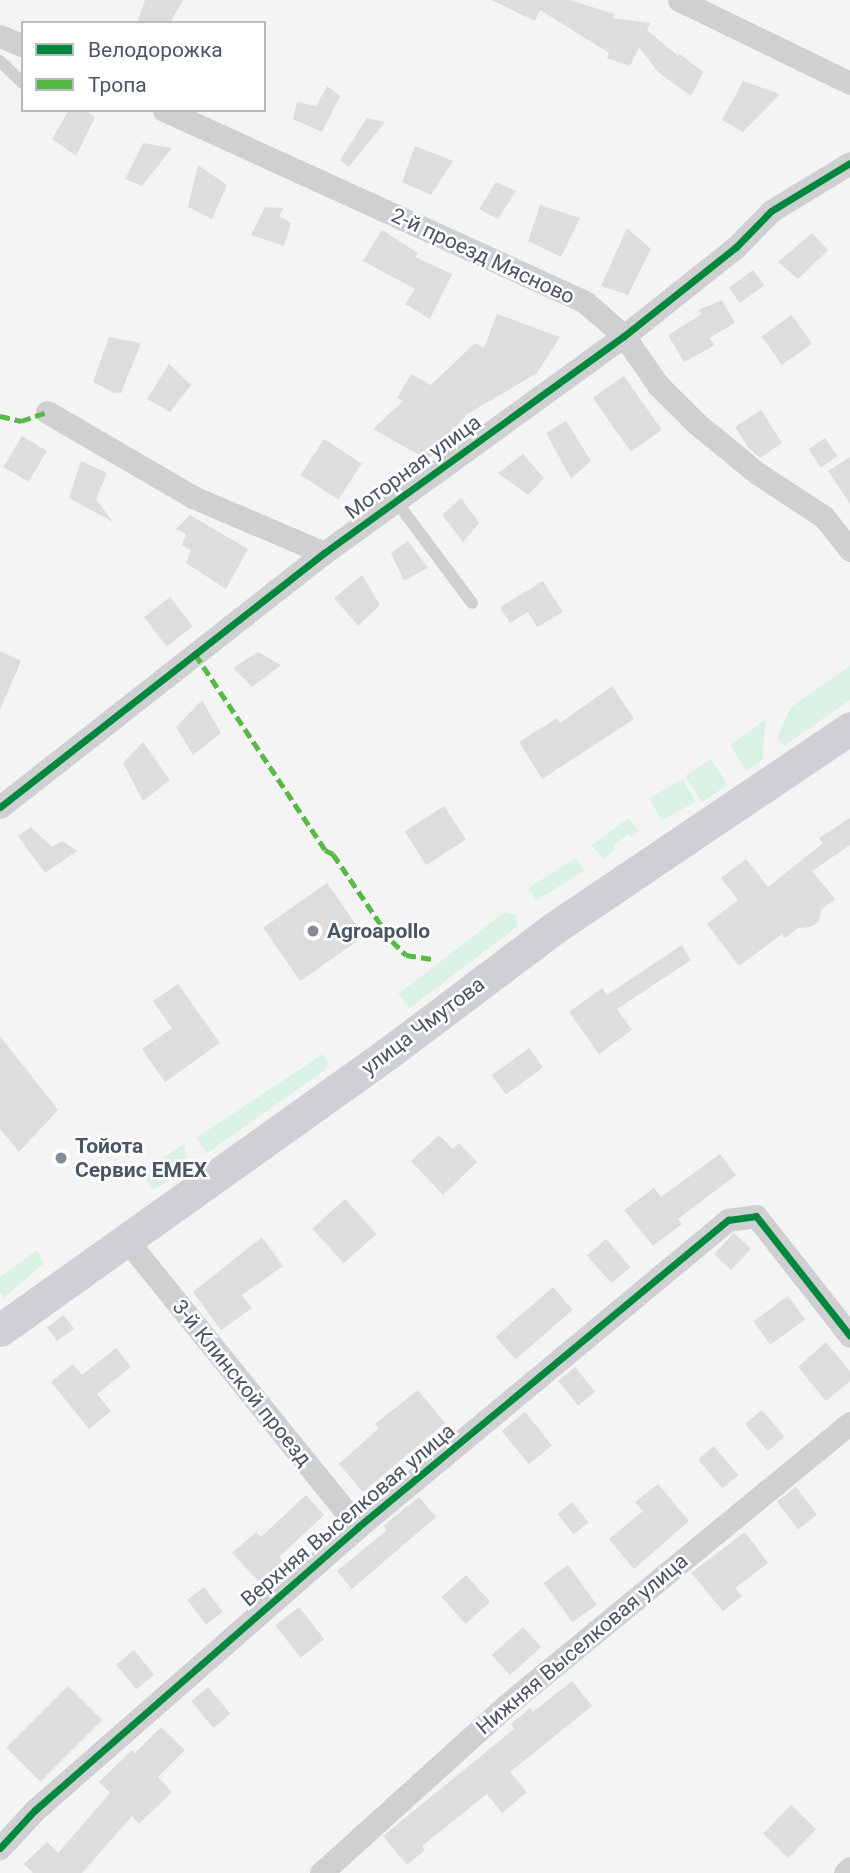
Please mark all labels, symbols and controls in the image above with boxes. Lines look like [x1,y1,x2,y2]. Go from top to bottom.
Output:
legend [21,21,266,112]
text: Велодорожка [88,38,223,62]
text: Тропа [88,73,147,97]
street label: 2-й проезд Мясново [387,202,579,310]
street label: Моторная улица [340,409,486,525]
place label: Agroapollo [327,918,430,944]
marker: Agroapollo [305,923,321,939]
street label: улица Чмутова [356,971,490,1081]
place label: Тойота Сервис EMEX [75,1133,207,1183]
marker: Тойота Сервис EMEX [53,1150,69,1166]
street label: 3-й Клинской проезд [167,1295,317,1471]
street label: Верхняя Выселковая улица [236,1418,460,1612]
street label: Нижняя Выселковая улица [471,1548,693,1740]

